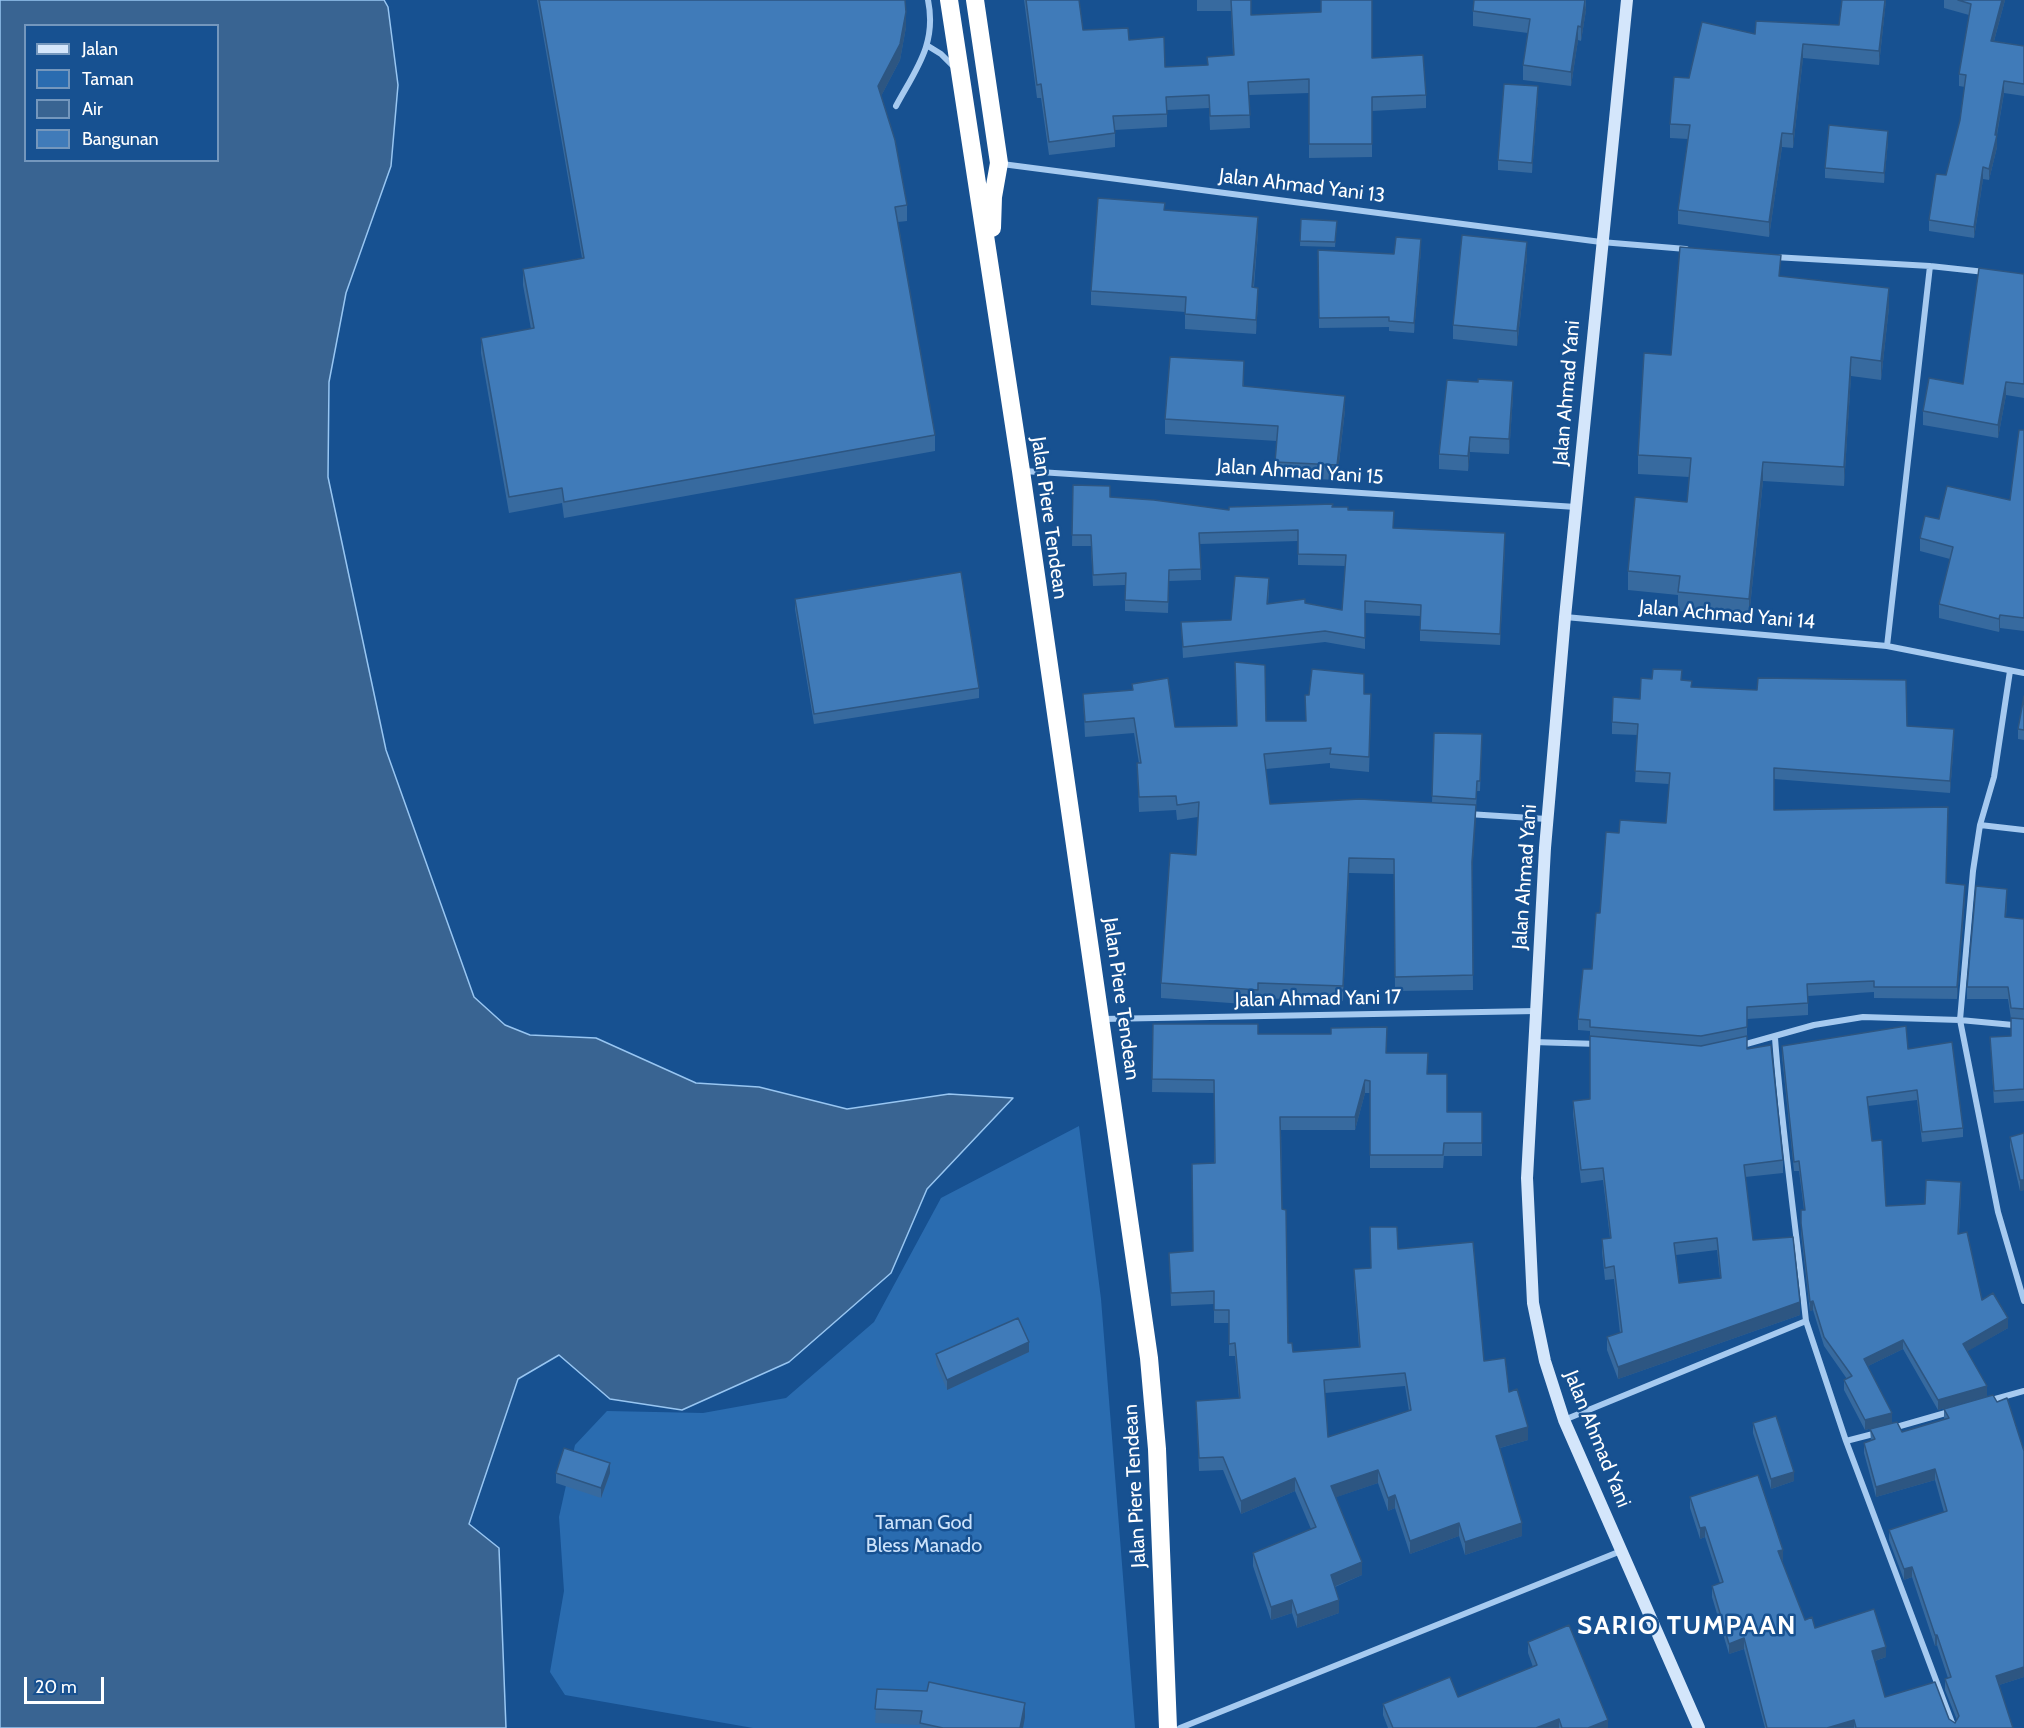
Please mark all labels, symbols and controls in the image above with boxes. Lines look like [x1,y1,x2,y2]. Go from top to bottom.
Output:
legend [24,24,219,162]
text: Jalan [82,38,118,60]
text: Taman [82,68,134,90]
text: Air [82,98,103,120]
text: Bangunan [82,128,159,150]
street label: Jalan Ahmad Yani 13 [1218,164,1386,208]
street label: Jalan Ahmad Yani [1549,320,1585,466]
street label: Jalan Piere Tendean [1026,435,1072,601]
street label: Jalan Ahmad Yani 15 [1216,454,1384,490]
street label: Jalan Achmad Yani 14 [1638,595,1816,635]
street label: Jalan Ahmad Yani [1508,804,1542,950]
street label: Jalan Piere Tendean [1098,916,1144,1082]
street label: Jalan Ahmad Yani 17 [1235,986,1401,1012]
street label: Jalan Ahmad Yani [1559,1367,1635,1511]
street label: Jalan Piere Tendean [1119,1404,1151,1568]
park label: Taman God Bless Manado [866,1511,982,1558]
district label: SARIO TUMPAAN [1577,1610,1797,1642]
scale bar [27,1665,106,1703]
text: 20 m [35,1676,77,1698]

